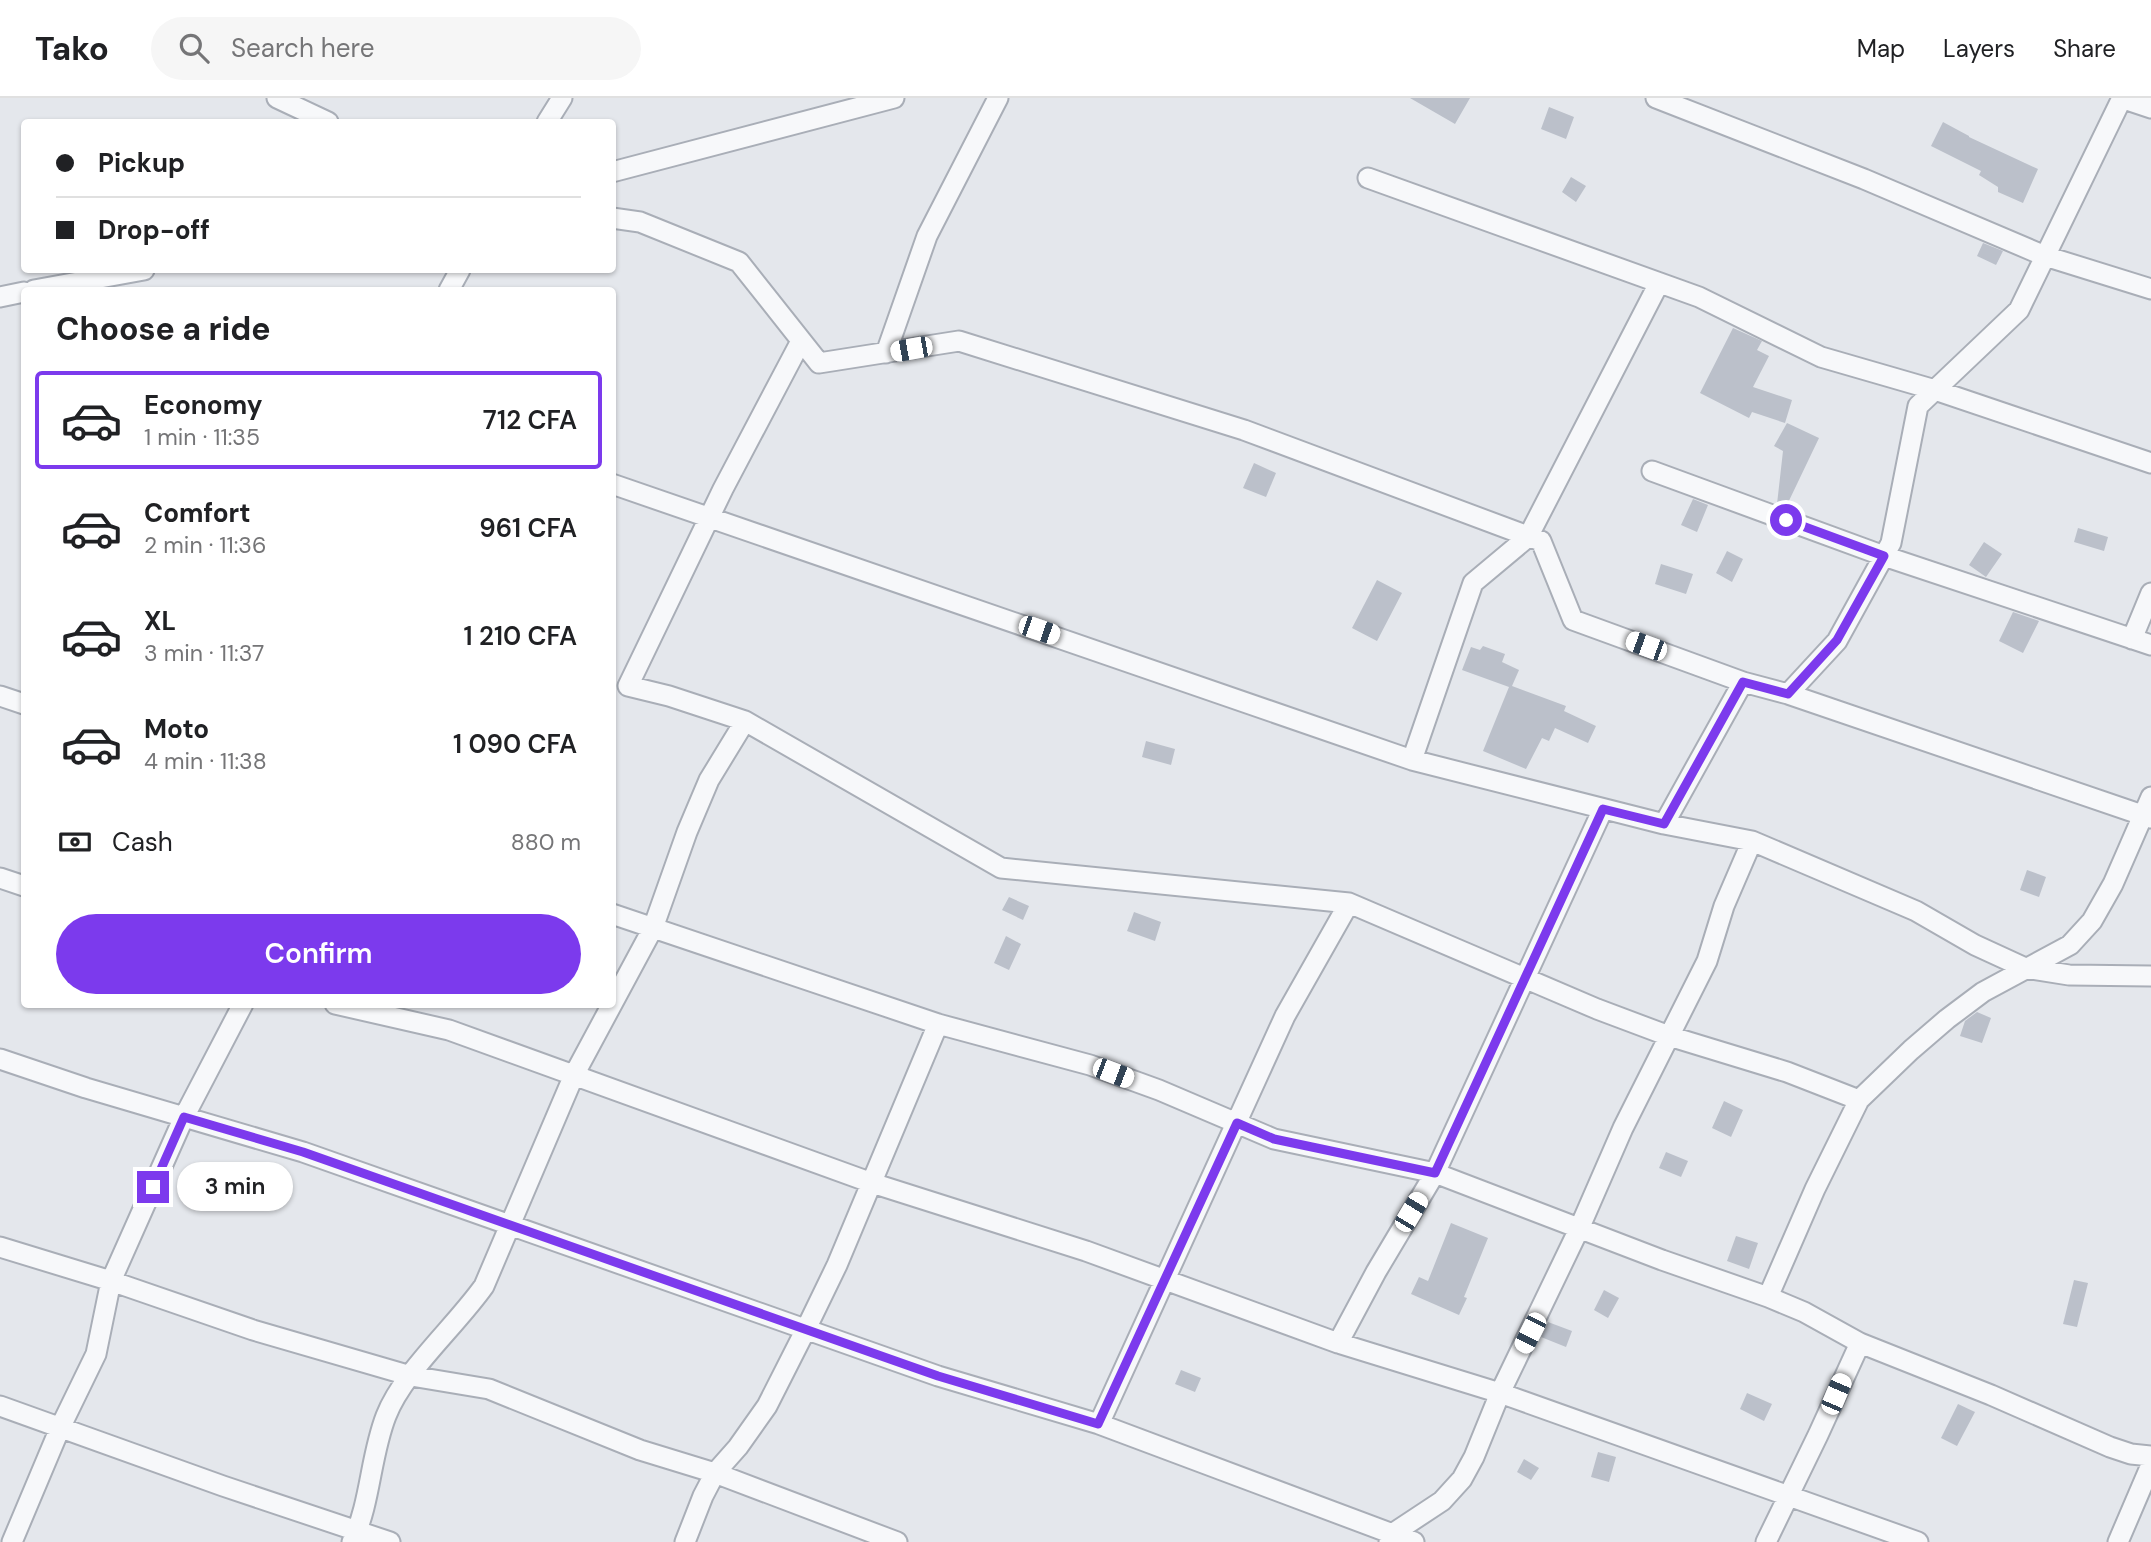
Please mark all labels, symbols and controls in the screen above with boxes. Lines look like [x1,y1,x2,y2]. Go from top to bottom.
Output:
search box [151,17,641,80]
text: Tako [35,27,109,70]
icon: search [175,29,213,67]
text: Search here [231,31,374,65]
text: Map [1857,33,1905,64]
text: Layers [1943,33,2015,64]
text: Share [2053,33,2116,64]
text: Pickup [98,146,185,180]
text: Drop-off [98,213,210,247]
text: Choose a ride [56,308,271,350]
car [889,335,934,363]
text: Economy [144,388,262,422]
icon: car [60,389,123,452]
text: 712 CFA [483,403,577,437]
text: 1 min · 11:35 [144,422,260,452]
text: Comfort [144,496,250,530]
icon: car [60,497,123,560]
route start [1770,504,1802,536]
text: 961 CFA [479,511,577,545]
text: 2 min · 11:36 [144,530,266,560]
text: XL [144,604,176,638]
icon: car [60,605,123,668]
car [1016,613,1063,647]
text: 1 210 CFA [464,619,577,653]
car [1623,629,1670,663]
text: 3 min · 11:37 [144,638,264,668]
text: Moto [144,712,209,746]
icon: car [60,713,123,776]
text: 1 090 CFA [453,727,577,761]
text: 4 min · 11:38 [144,746,267,776]
icon: cash [56,823,94,861]
text: Cash [112,825,173,859]
text: 880 m [511,827,581,857]
button: Confirm [56,914,581,994]
car [1090,1056,1137,1090]
callout: 3 min [178,1162,293,1212]
route end [137,1171,169,1203]
text: 3 min [205,1171,265,1201]
car [1392,1189,1431,1235]
car [1512,1310,1549,1356]
car [1819,1371,1854,1417]

